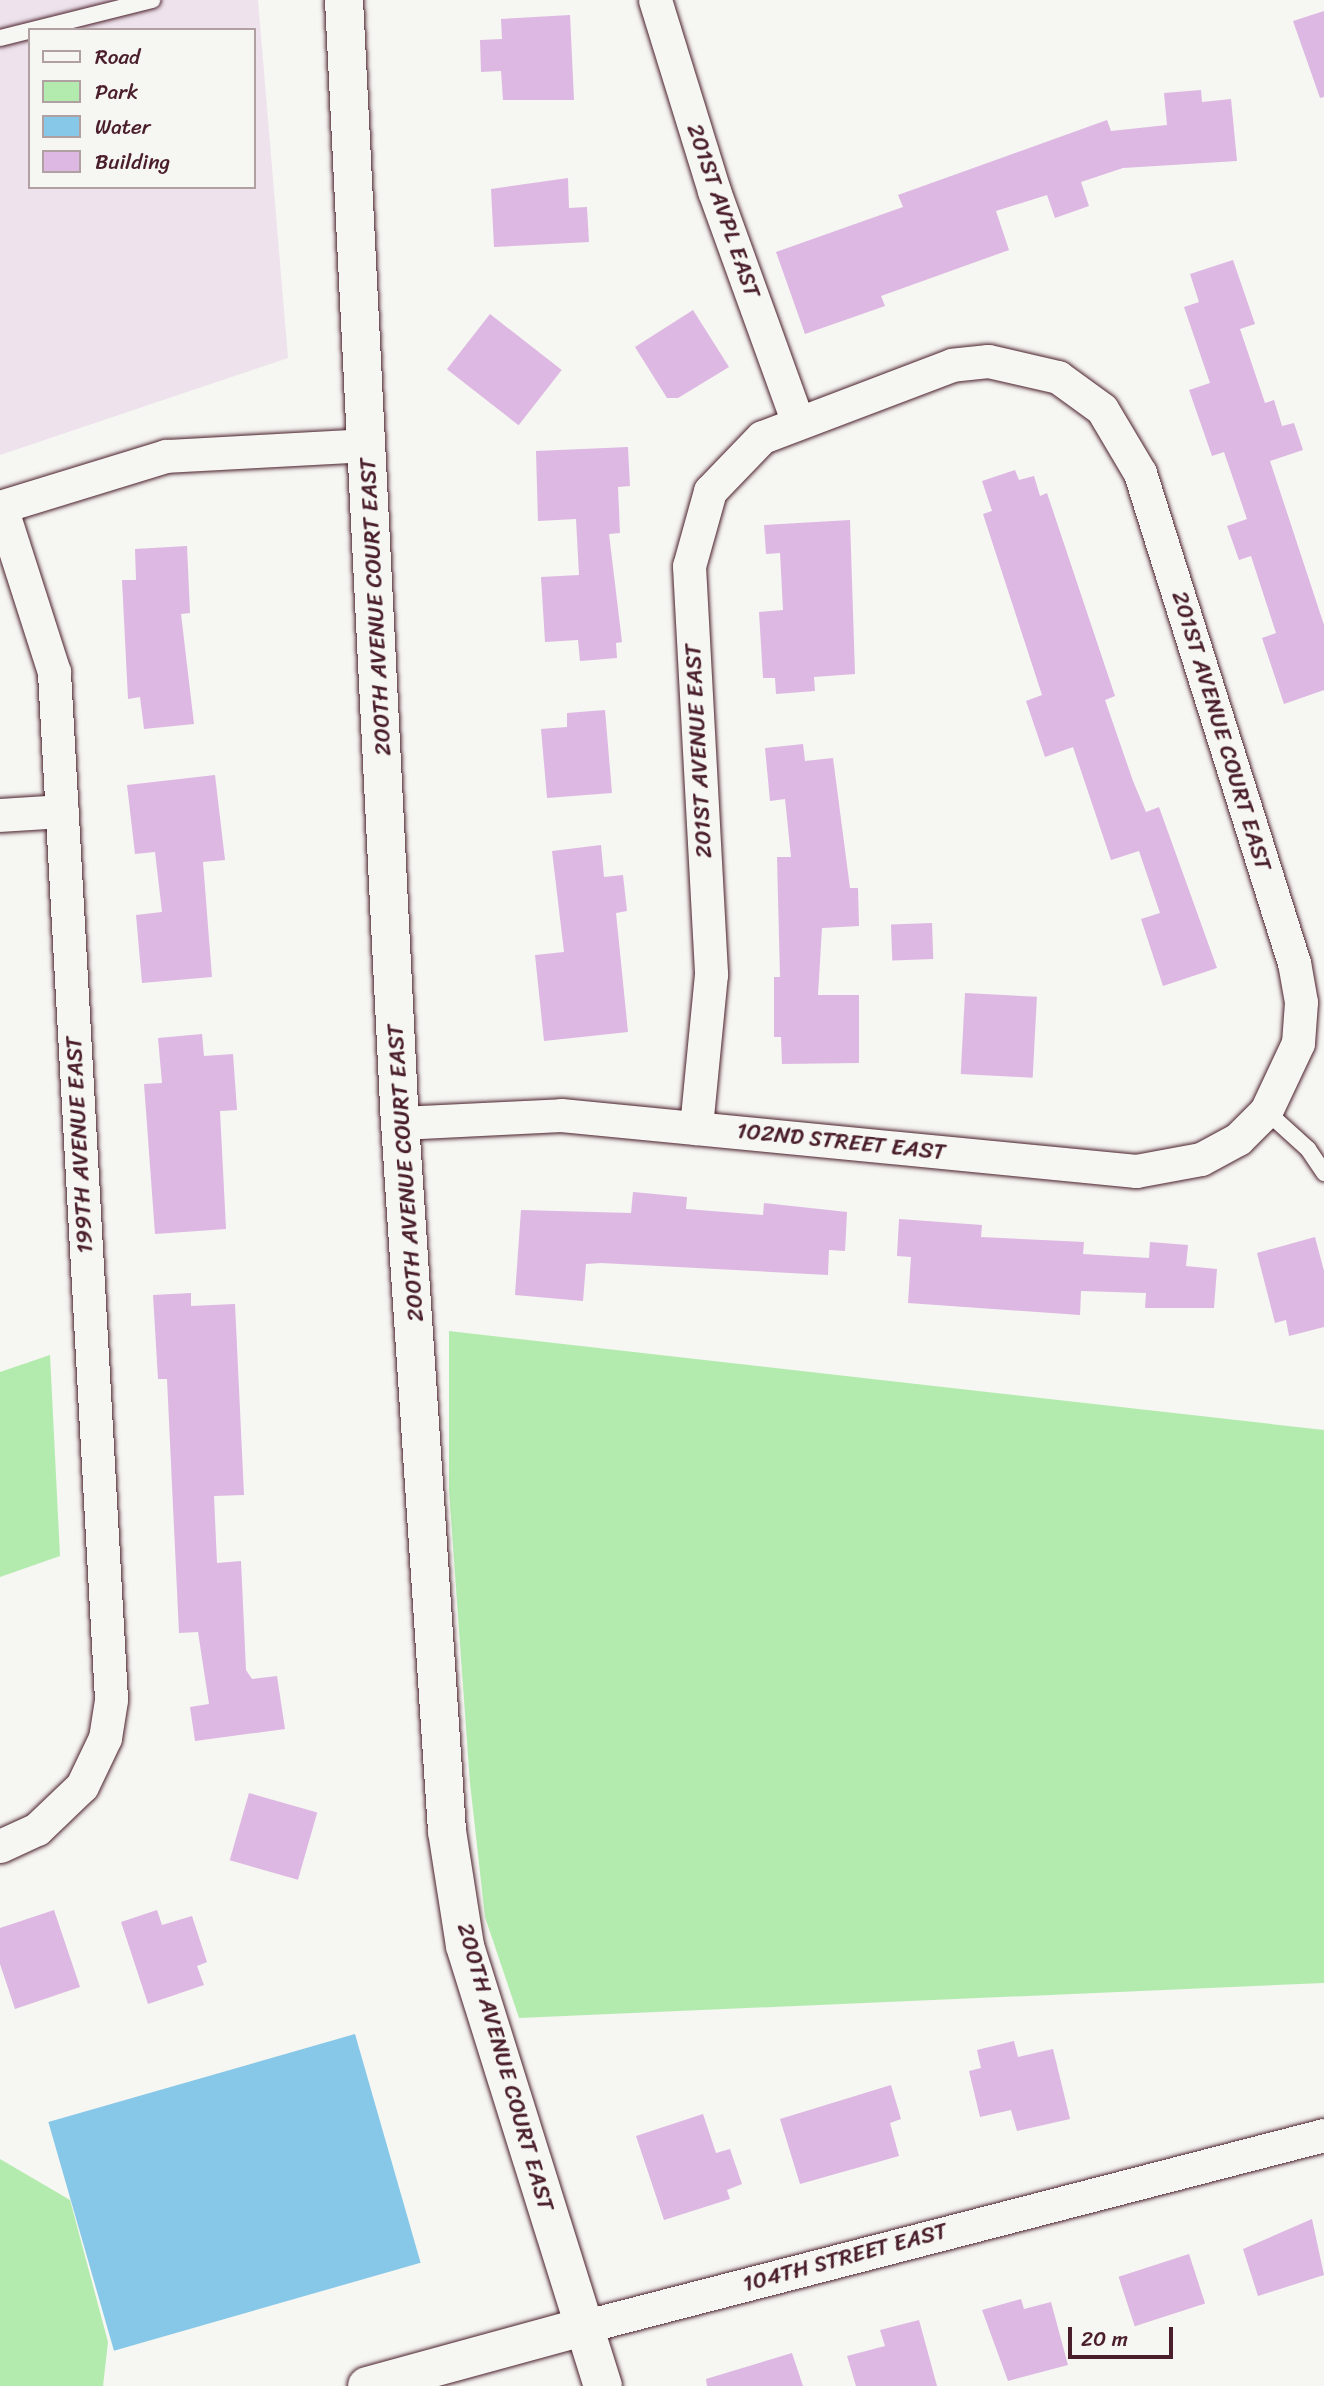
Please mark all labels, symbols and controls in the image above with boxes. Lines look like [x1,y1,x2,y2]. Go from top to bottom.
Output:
legend [28,28,256,189]
text: Road [95,38,140,76]
text: Park [95,73,138,111]
text: Water [95,108,150,146]
street label: 201ST AVPL EAST [680,120,766,302]
text: Building [95,143,170,181]
street label: 200TH AVENUE COURT EAST [354,457,398,757]
street label: 201ST AVENUE COURT EAST [1165,588,1277,874]
street label: 201ST AVENUE EAST [680,643,718,859]
street label: 200TH AVENUE COURT EAST [382,1023,430,1323]
street label: 199TH AVENUE EAST [61,1035,99,1255]
street label: 102ND STREET EAST [734,1117,948,1167]
street label: 200TH AVENUE COURT EAST [451,1920,559,2214]
street label: 104TH STREET EAST [739,2217,951,2299]
scale bar [1072,2312,1177,2356]
text: 20 m [1081,2320,1128,2358]

